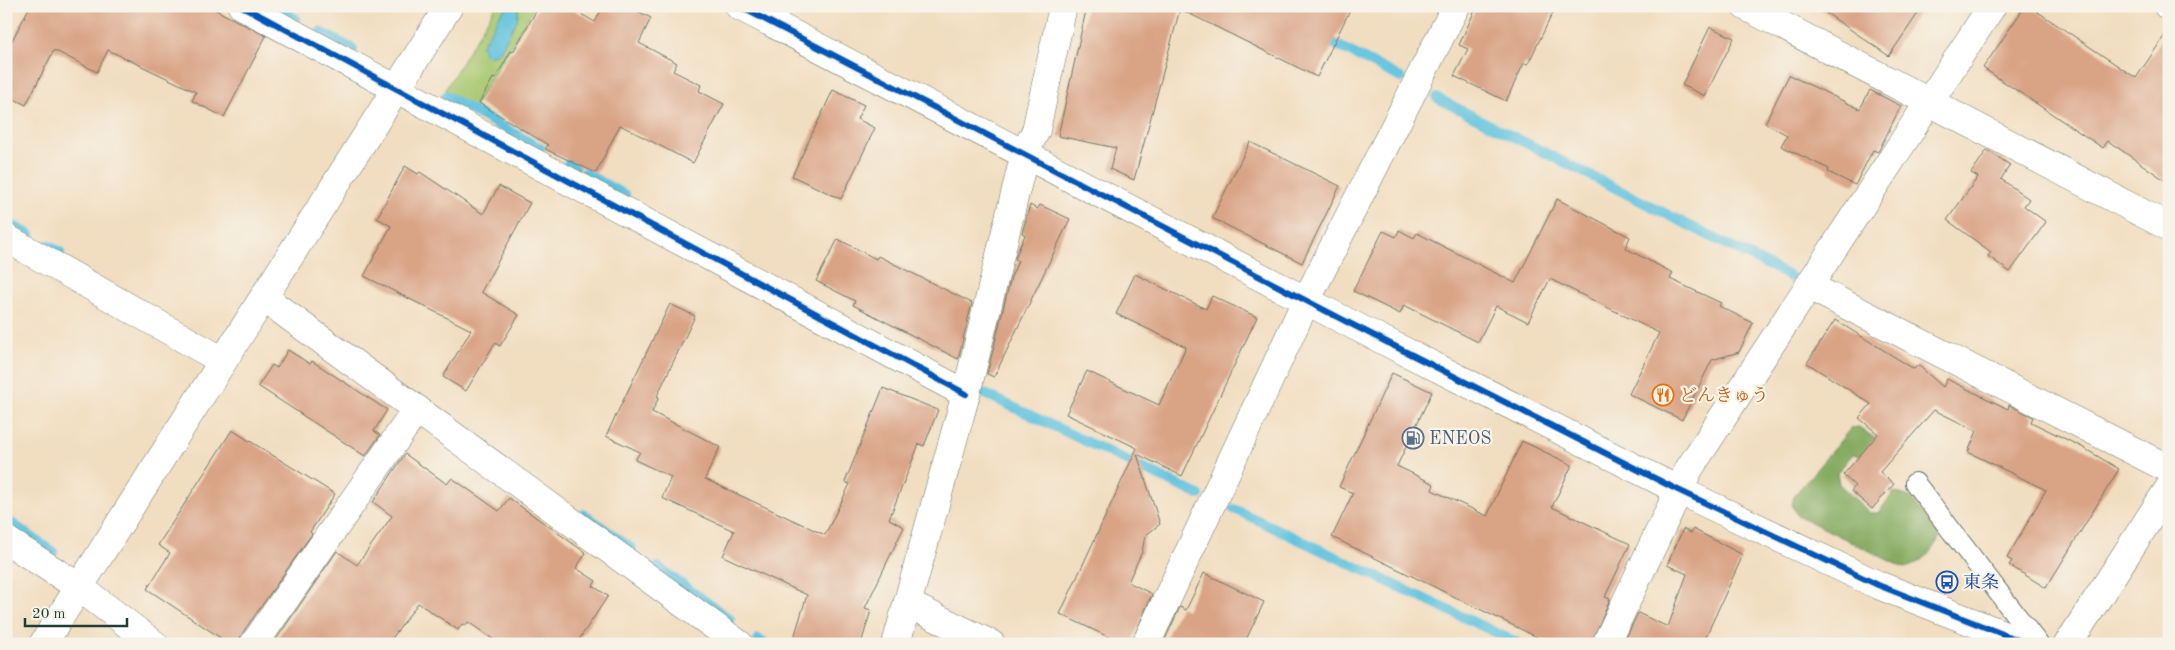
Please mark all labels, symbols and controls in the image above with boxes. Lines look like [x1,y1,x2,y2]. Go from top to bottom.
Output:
restaurant icon: どんきゅう [1651,383,1675,407]
place label: どんきゅう [1679,386,1769,405]
fuel station icon: ENEOS [1401,426,1425,450]
place label: ENEOS [1429,430,1491,448]
bus stop icon: 東条 [1935,570,1959,594]
place label: 東条 [1963,572,1999,592]
scale bar [25,595,128,627]
text: 20 m [32,607,66,622]

